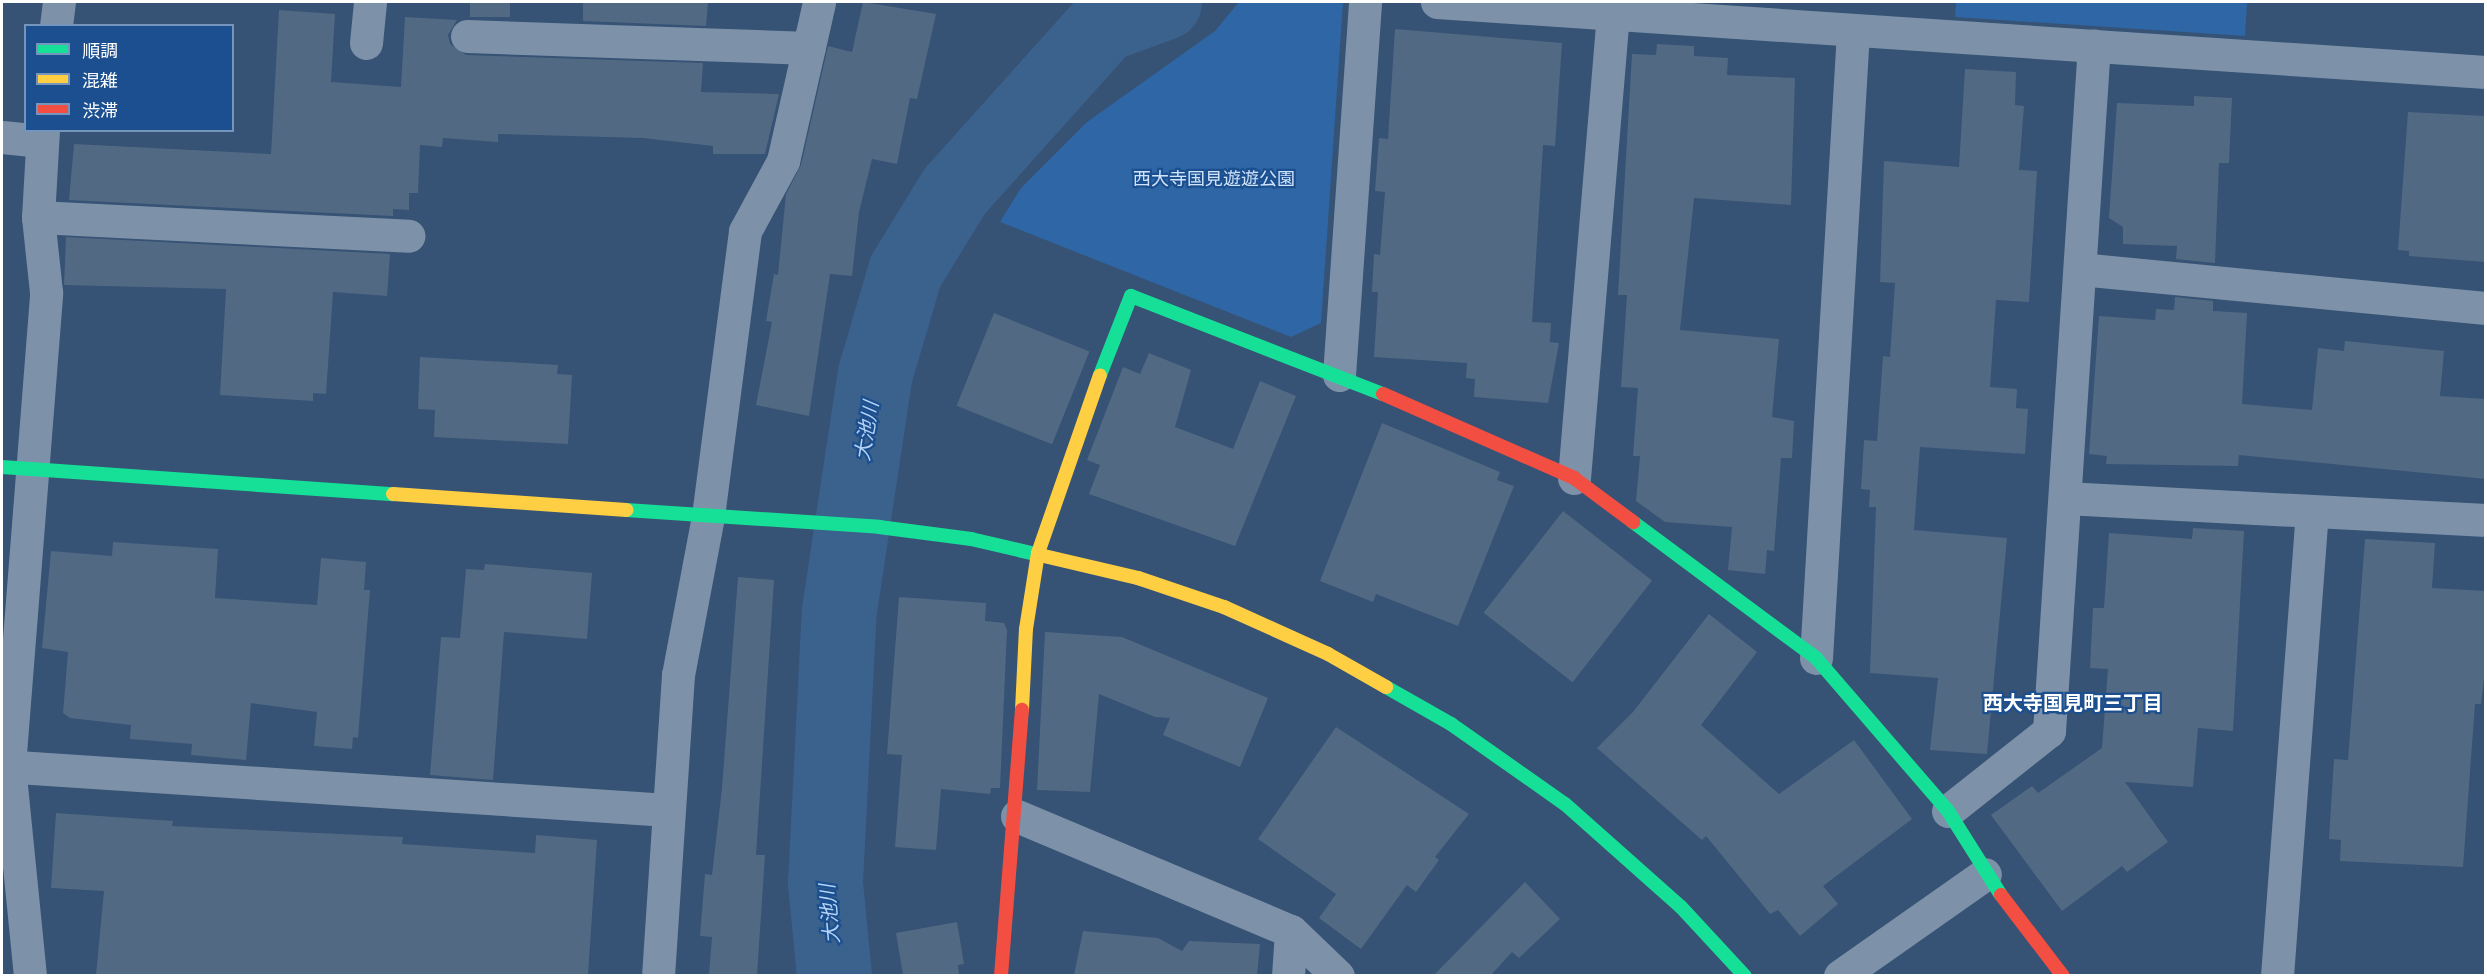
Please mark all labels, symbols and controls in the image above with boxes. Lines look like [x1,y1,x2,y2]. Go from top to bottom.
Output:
legend [24,24,234,132]
text: 順調 [82,40,118,61]
text: 混雑 [82,70,118,91]
text: 渋滞 [82,100,118,121]
park label: 西大寺国見遊遊公園 [1133,168,1295,190]
water label: 大池川 [849,399,883,463]
district label: 西大寺国見町三丁目 [1983,690,2163,714]
water label: 大池川 [814,883,844,945]

